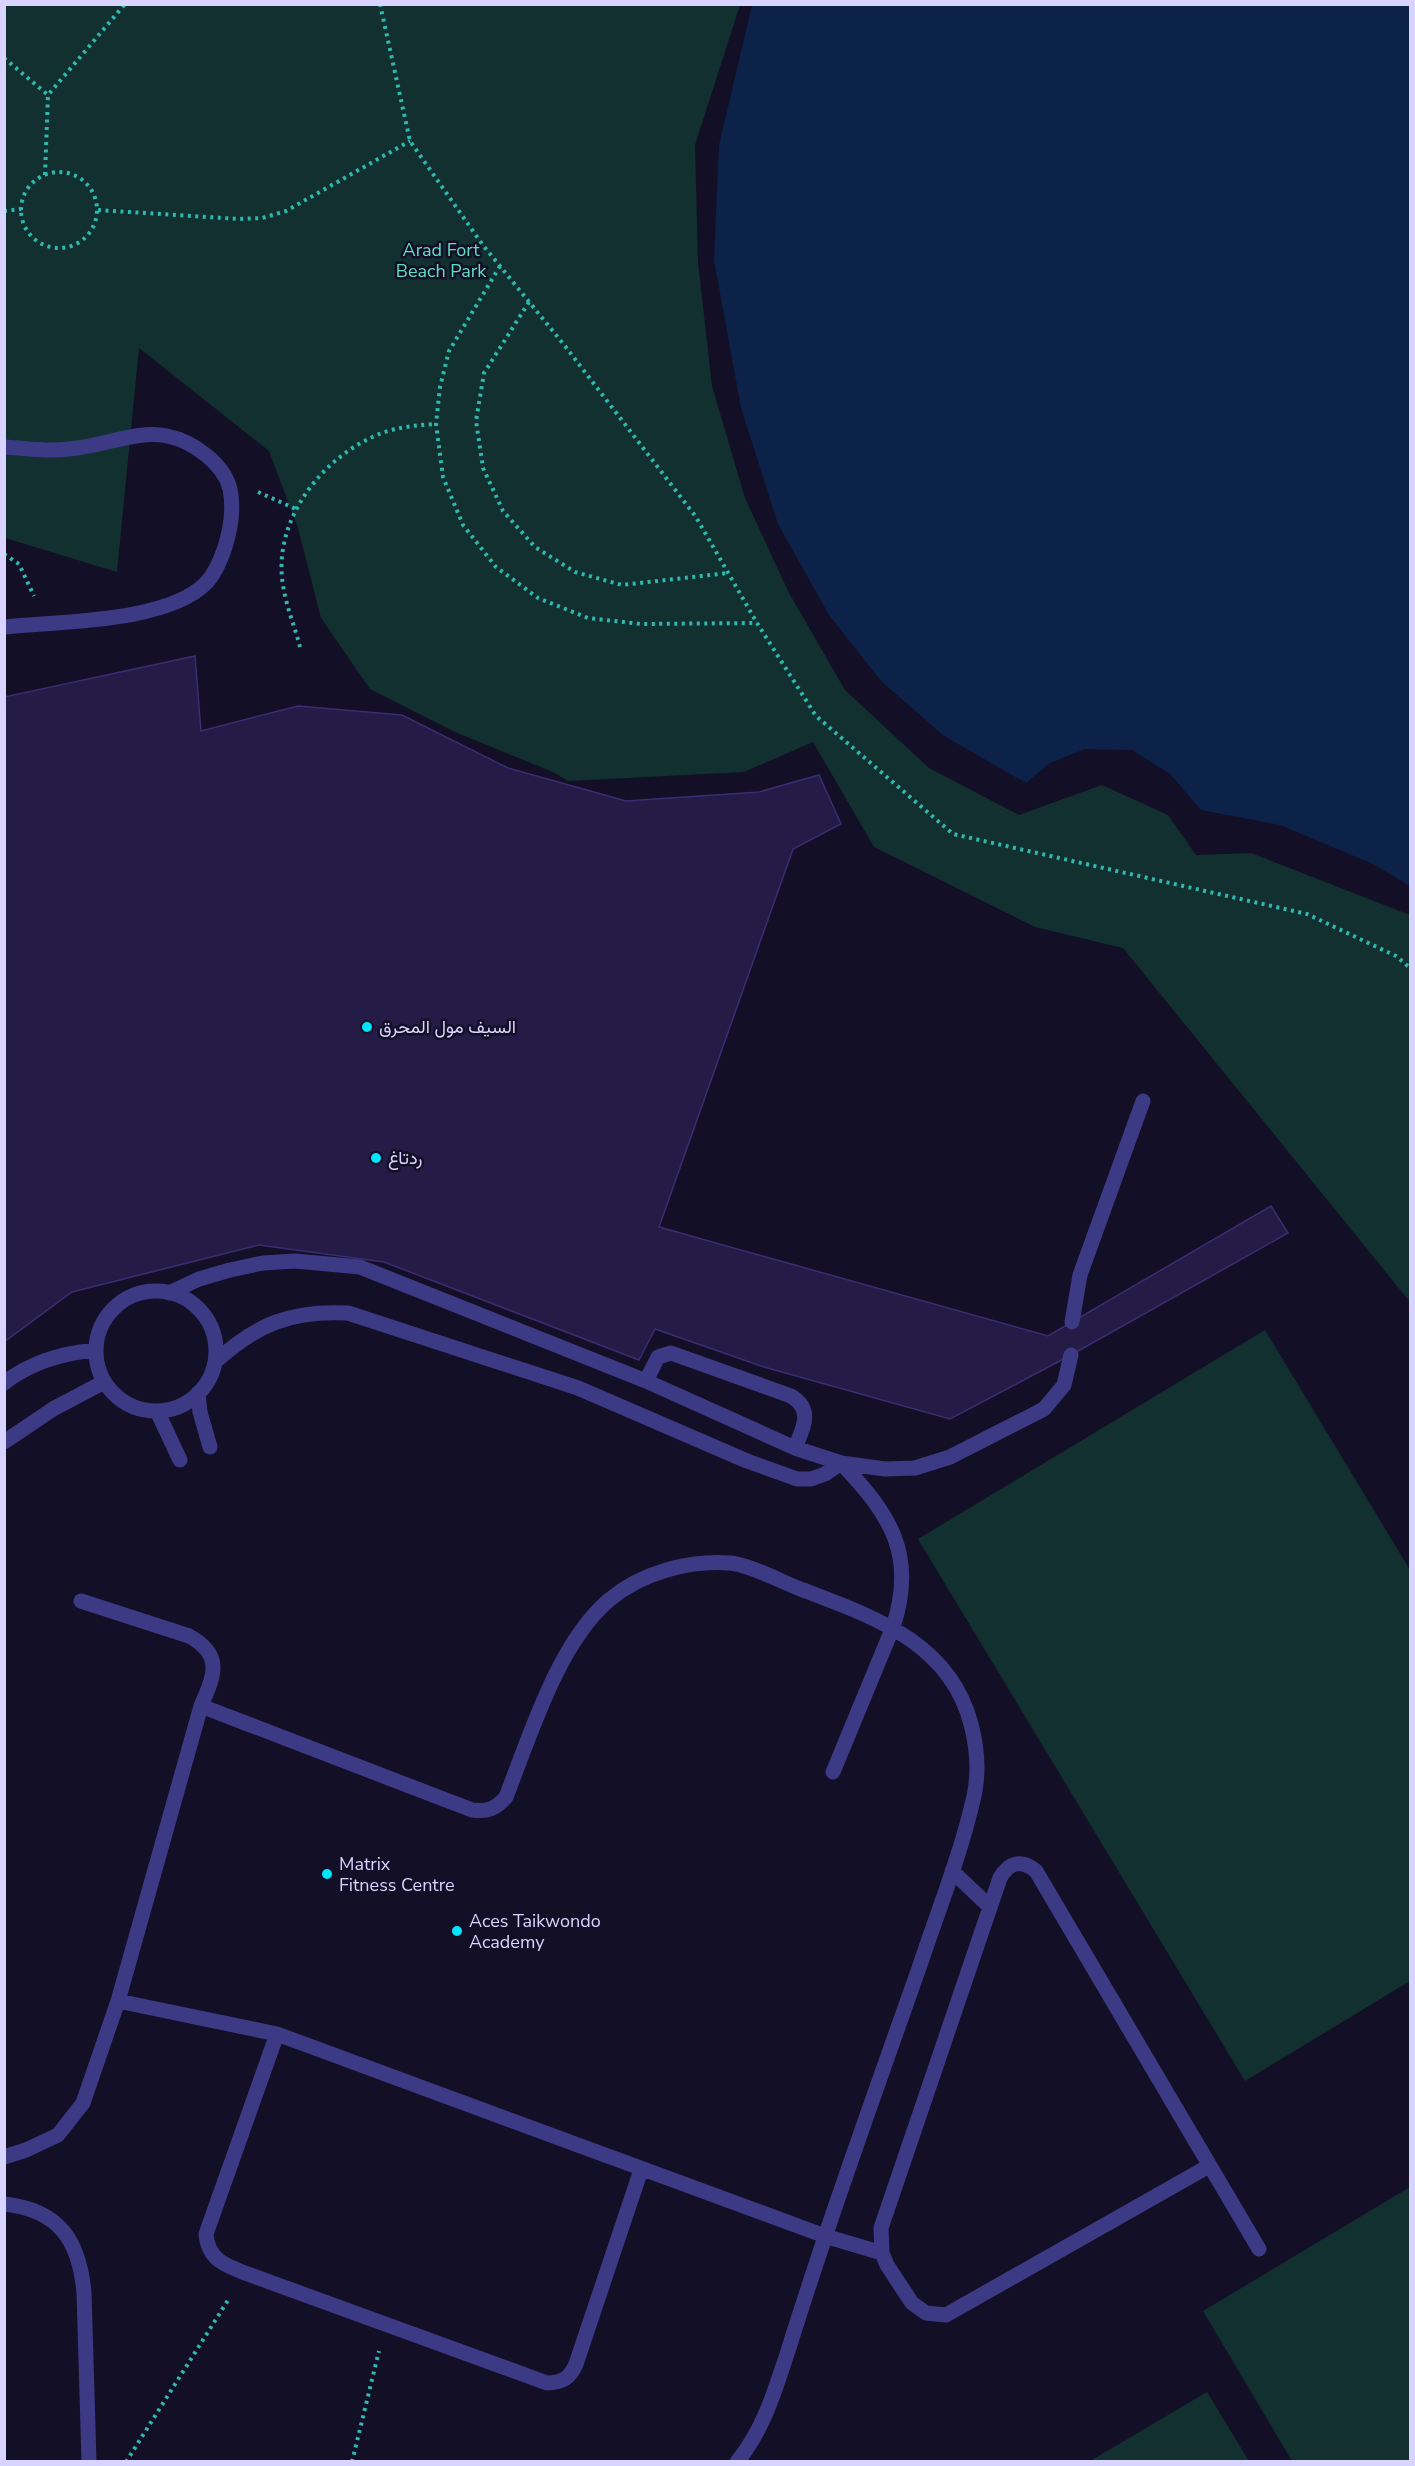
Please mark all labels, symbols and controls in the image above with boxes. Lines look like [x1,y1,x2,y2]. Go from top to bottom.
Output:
park label: Arad Fort Beach Park [396,238,487,283]
place label: السيف مول المحرق [379,1015,516,1039]
marker: السيف مول المحرق [360,1020,374,1034]
place label: ردتاغ [388,1146,422,1170]
marker: ردتاغ [369,1151,383,1165]
place label: Matrix Fitness Centre [339,1852,455,1897]
marker: Matrix Fitness Centre [320,1867,334,1881]
place label: Aces Taikwondo Academy [469,1909,601,1954]
marker: Aces Taikwondo Academy [450,1924,464,1938]

